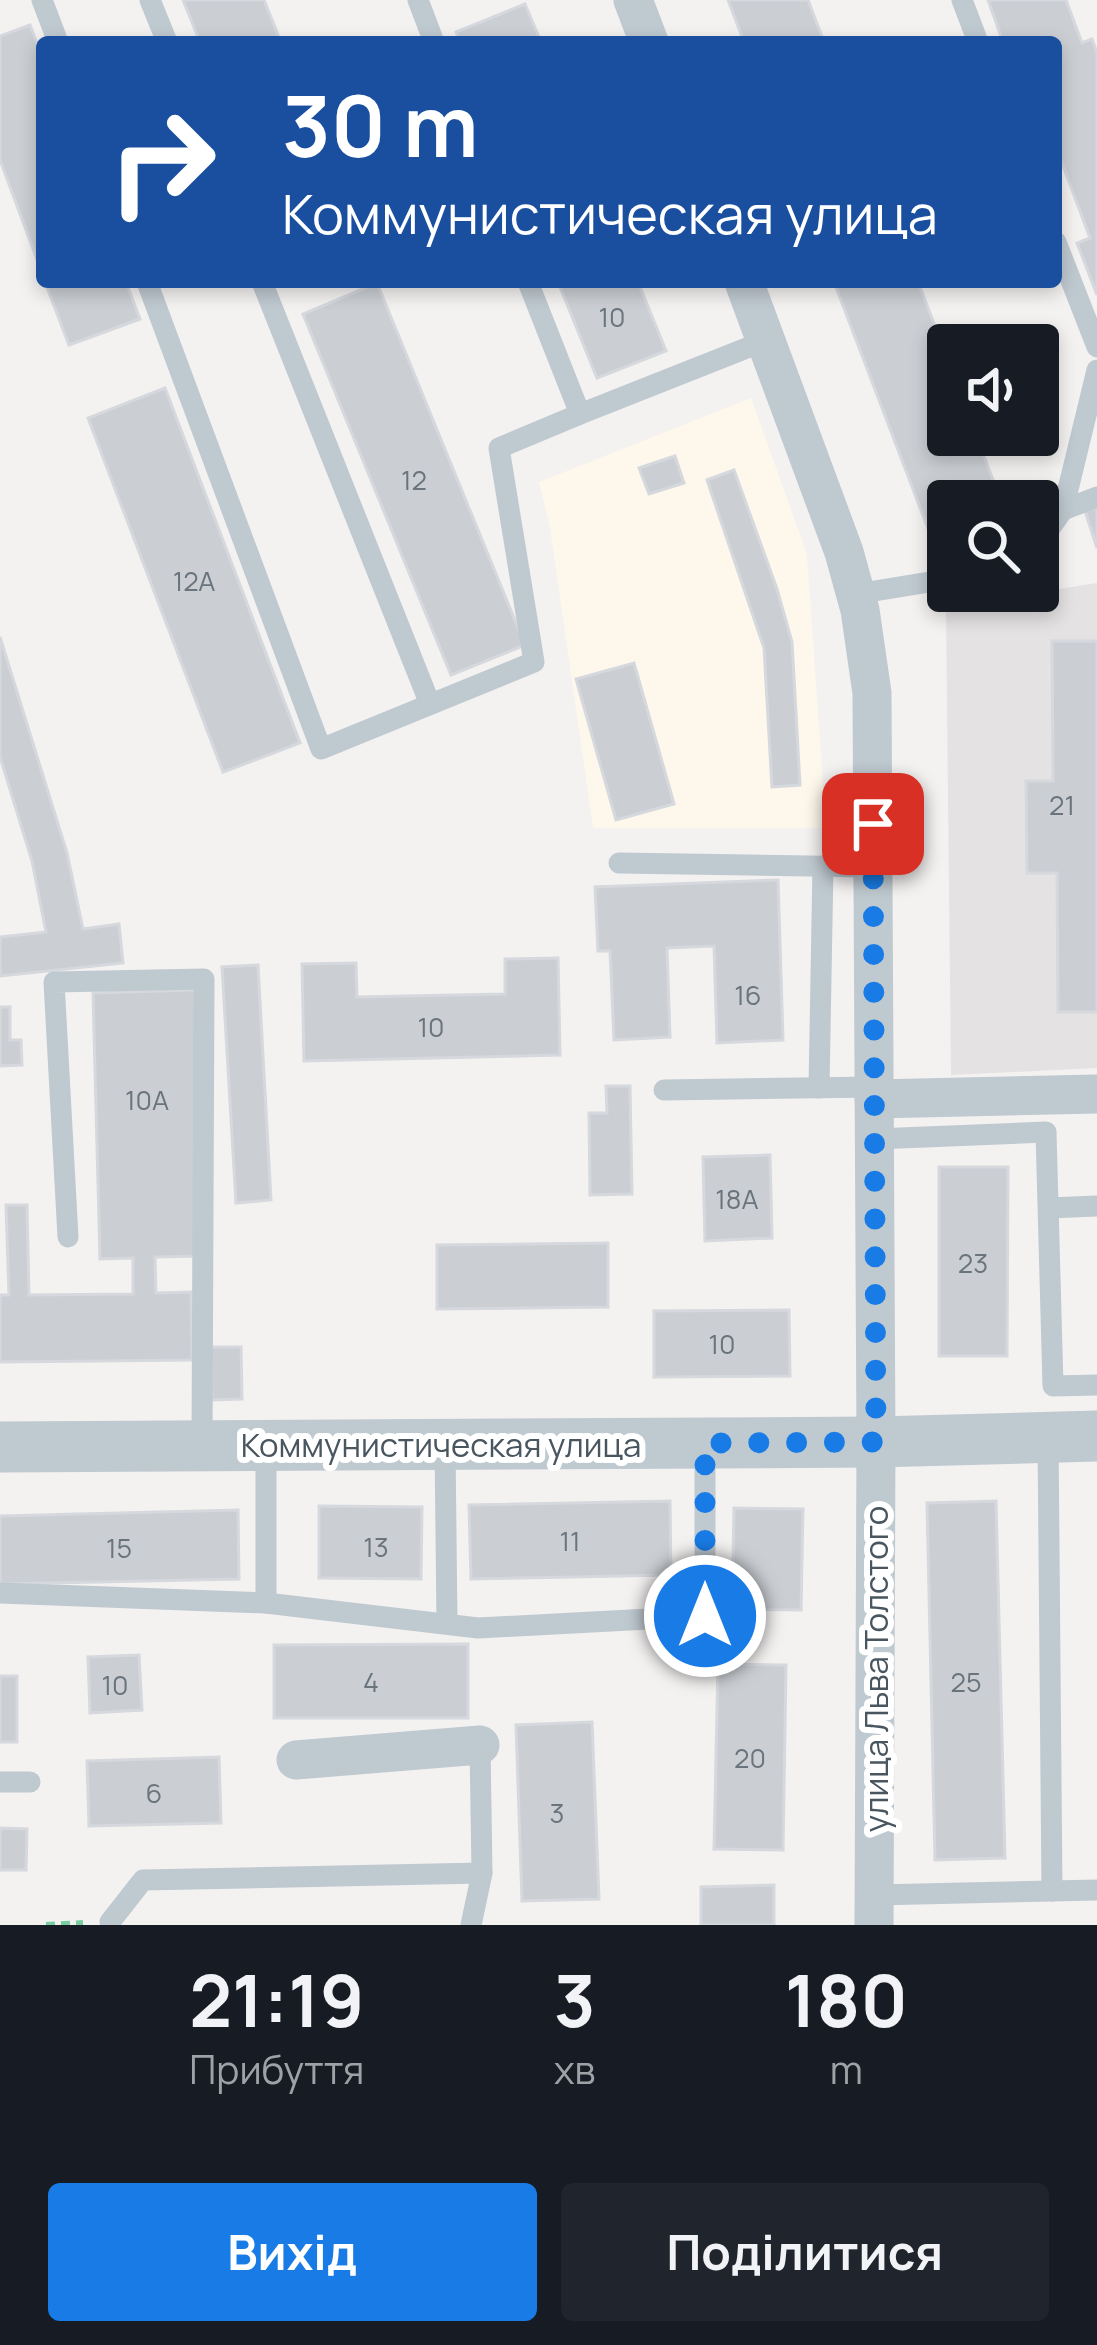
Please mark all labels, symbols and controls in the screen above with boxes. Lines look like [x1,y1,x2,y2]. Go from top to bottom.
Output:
text: 30 m [282,67,478,182]
icon: right [84,84,240,240]
text: Коммунистическая улица [282,176,938,250]
house number: 10 [599,298,626,335]
map controls [927,324,1059,612]
button: sound [927,324,1059,456]
house number: 12 [401,461,427,498]
button: search [927,480,1059,612]
house number: 12А [173,562,215,599]
pin [822,773,924,875]
house number: 21 [1049,786,1075,823]
icon: arrive [840,791,906,857]
house number: 16 [734,976,762,1013]
house number: 10 [418,1008,445,1045]
house number: 10А [125,1081,169,1118]
house number: 18А [715,1180,759,1217]
house number: 23 [958,1244,988,1281]
house number: 10 [709,1325,736,1362]
street label: Коммунистическая улица [241,1422,641,1467]
street label: улица Льва Толстого [853,1506,898,1832]
house number: 11 [559,1522,581,1559]
house number: 13 [363,1528,389,1565]
house number: 15 [106,1529,132,1566]
position arrow [642,1553,768,1679]
house number: 4 [363,1663,379,1700]
house number: 25 [951,1663,981,1700]
house number: 10 [102,1666,129,1703]
house number: 20 [734,1739,766,1776]
house number: 6 [146,1774,162,1811]
house number: 3 [550,1794,564,1831]
text: 21:19 [189,1950,365,2049]
text: 3 [554,1950,596,2049]
text: 180 [785,1950,908,2049]
text: Прибуття [189,2042,364,2096]
text: хв [554,2042,595,2096]
text: m [830,2042,863,2096]
button: Вихід [48,2183,537,2321]
button: Поділитися [561,2183,1049,2321]

